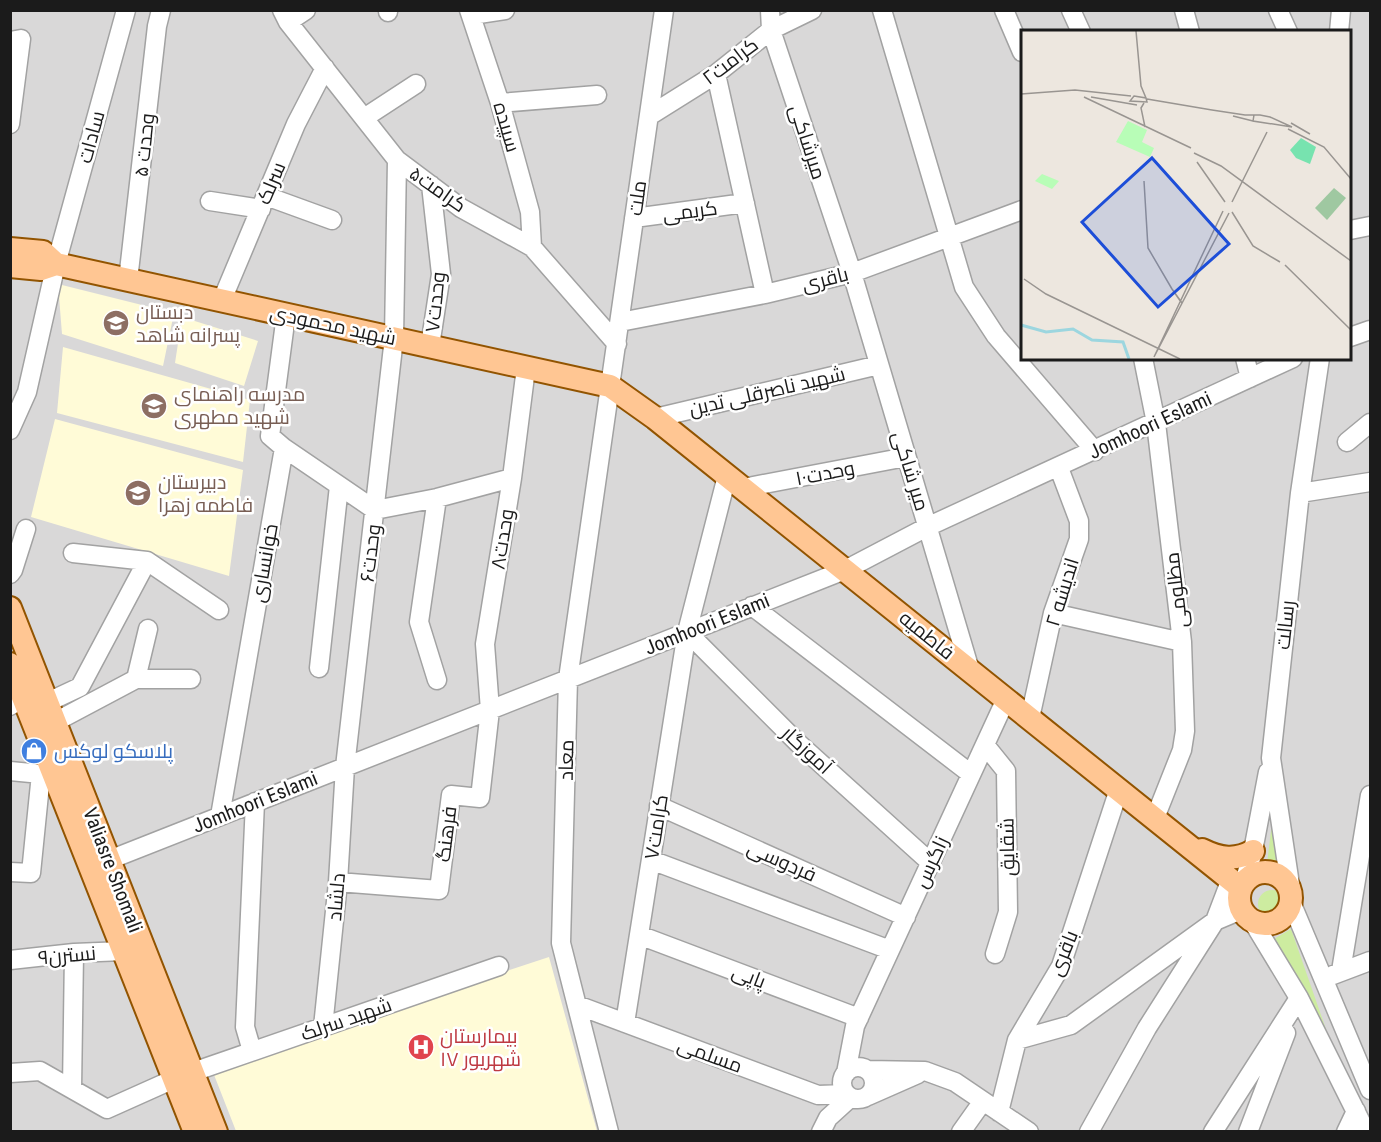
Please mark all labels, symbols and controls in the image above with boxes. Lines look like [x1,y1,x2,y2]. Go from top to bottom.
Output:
inset map [1021,30,1351,360]
street label: کرامت۲ [697,32,763,90]
street label: سپیده [488,99,526,155]
street label: میرشاکی [784,102,831,183]
street label: سادات [73,108,109,166]
street label: وحدت ۵ [129,112,159,178]
street label: سرلک [251,158,291,208]
street label: کرامت۵ [405,161,471,217]
street label: ملت [623,179,651,217]
street label: کریمی [661,196,719,227]
street label: باقری [799,262,851,297]
street label: ۷وحدت [420,270,450,334]
place label: دبستان پسرانه شاهد [136,300,241,348]
street label: شهید محمودی [267,300,398,351]
school or university icon: دبستان پسرانه شاهد [101,308,131,338]
street label: شهید ناصرقلی تدین [686,361,848,422]
place label: مدرسه راهنمای شهید مطهری [174,382,305,430]
street label: Jomhoori Eslami [1085,386,1215,464]
school or university icon: مدرسه راهنمای شهید مطهری [139,391,169,421]
street label: میر شاکی [887,428,934,514]
street label: وحدت۱۰ [793,456,857,490]
place label: دبیرستان فاطمه زهرا [158,470,253,517]
school or university icon: دبیرستان فاطمه زهرا [123,478,153,508]
street label: وحدت۸ [485,507,519,571]
street label: خوانساری [245,522,284,604]
street label: وحدت۶ [355,523,385,583]
street label: مظلومی [1159,551,1194,629]
street label: اندیشه ۲ [1040,555,1084,629]
street label: Jomhoori Eslami [641,588,773,660]
street label: رسالت [1270,599,1300,651]
street label: فاطمیه [895,606,959,664]
street label: آموزگار [776,720,837,780]
shop icon: پلاسکو لوکس [19,736,49,766]
place label: پلاسکو لوکس [54,739,174,764]
street label: معاد [554,739,578,781]
street label: Jomhoori Eslami [189,766,321,838]
street label: کرامت۷ [639,793,673,861]
street label: Valiasre Shomali [78,804,148,936]
street label: فرهنگ [431,805,461,863]
street label: شقایق [994,818,1021,876]
street label: زاگرس [909,832,954,892]
street label: فردوسی [743,835,820,888]
street label: دلشاد [322,872,350,922]
street label: باقری [1043,927,1084,980]
street label: نسترن۹ [37,941,97,970]
street label: پاپی [728,959,770,995]
street label: شهید سرلک [297,992,395,1047]
place label: بیمارستان ۱۷ شهریور [440,1024,521,1072]
hospital icon: بیمارستان ۱۷ شهریور [406,1032,436,1062]
street label: مسلمی [674,1032,746,1079]

